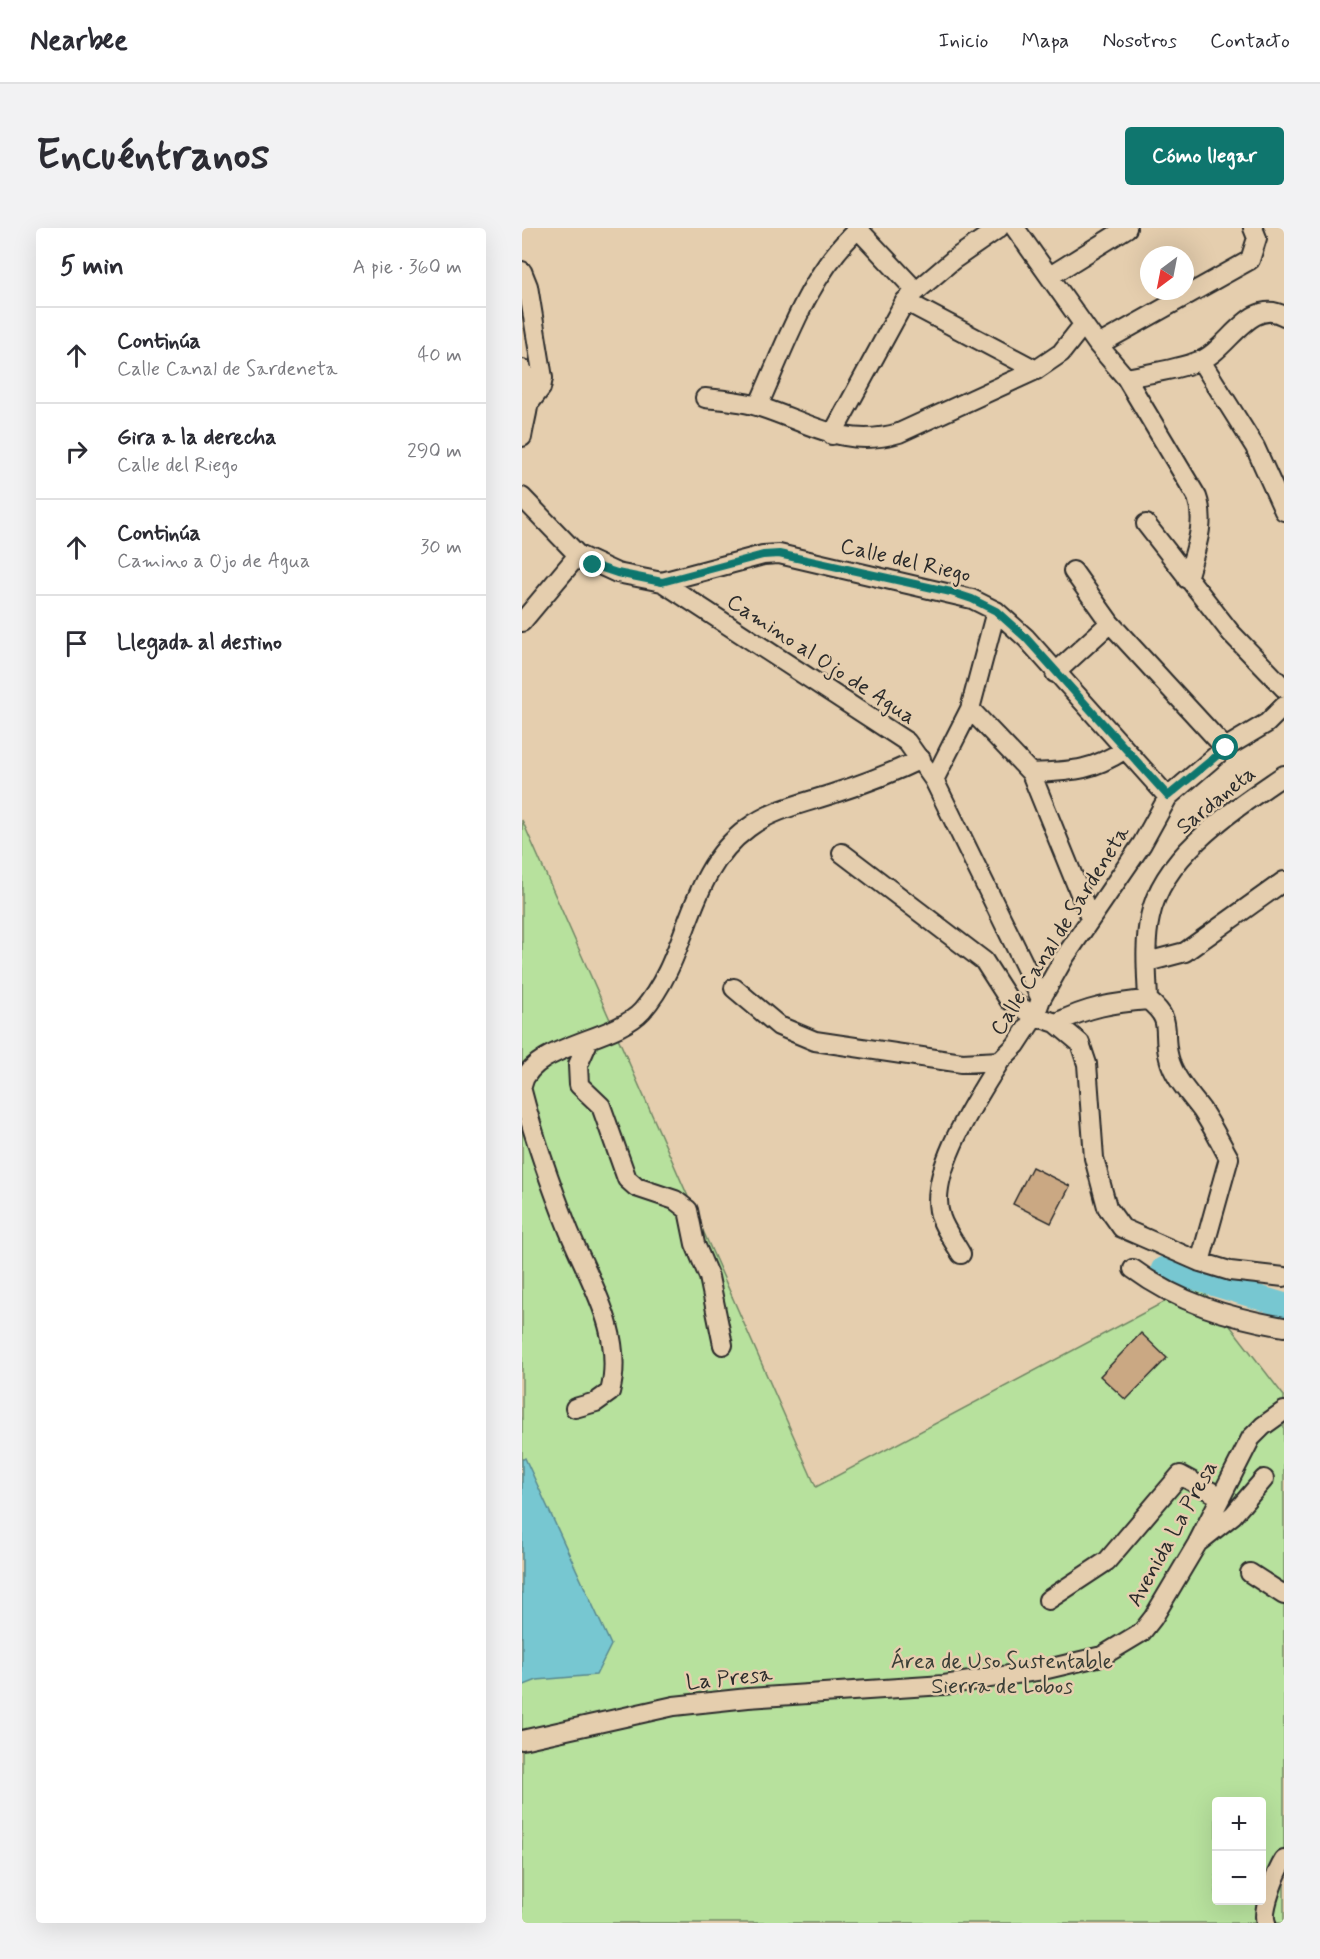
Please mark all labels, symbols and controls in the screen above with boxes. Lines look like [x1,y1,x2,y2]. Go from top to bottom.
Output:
text: Nearbee [30,23,128,60]
text: Inicio [939,27,989,55]
text: Mapa [1022,27,1069,55]
text: Nosotros [1102,27,1177,55]
text: Contacto [1210,27,1290,55]
button: Cómo llegar [1125,127,1284,185]
text: Encuéntranos [36,129,269,184]
north arrow [1140,246,1194,300]
text: 5 min [60,250,124,284]
text: A pie · 360 m [353,254,462,281]
text: Continúa [117,328,201,356]
icon: ahead [60,339,93,372]
text: 40 m [418,342,462,369]
text: Calle Canal de Sardeneta [117,356,337,383]
text: Gira a la derecha [117,424,277,452]
icon: right [60,435,93,468]
text: 290 m [407,438,462,465]
text: Calle del Riego [117,452,238,479]
text: Continúa [117,520,201,548]
icon: ahead [60,531,93,564]
street label: Calle del Riego [837,532,974,591]
text: 30 m [420,534,462,561]
text: Camino a Ojo de Agua [117,548,310,575]
route end [579,551,605,577]
street label: Camino al Ojo de Agua [721,588,921,732]
icon: arrive [60,627,93,660]
text: Llegada al destino [117,629,282,657]
route start [1212,734,1238,760]
street label: Sardaneta [1171,760,1262,841]
street label: Calle Canal de Sardeneta [985,820,1137,1041]
street label: Avenida La Presa [1121,1456,1224,1612]
park label: Área de Uso Sustentable Sierra de Lobos [891,1647,1113,1701]
street label: La Presa [685,1660,774,1697]
map controls [1212,1797,1266,1905]
button: + [1212,1797,1266,1851]
button: − [1212,1851,1266,1905]

